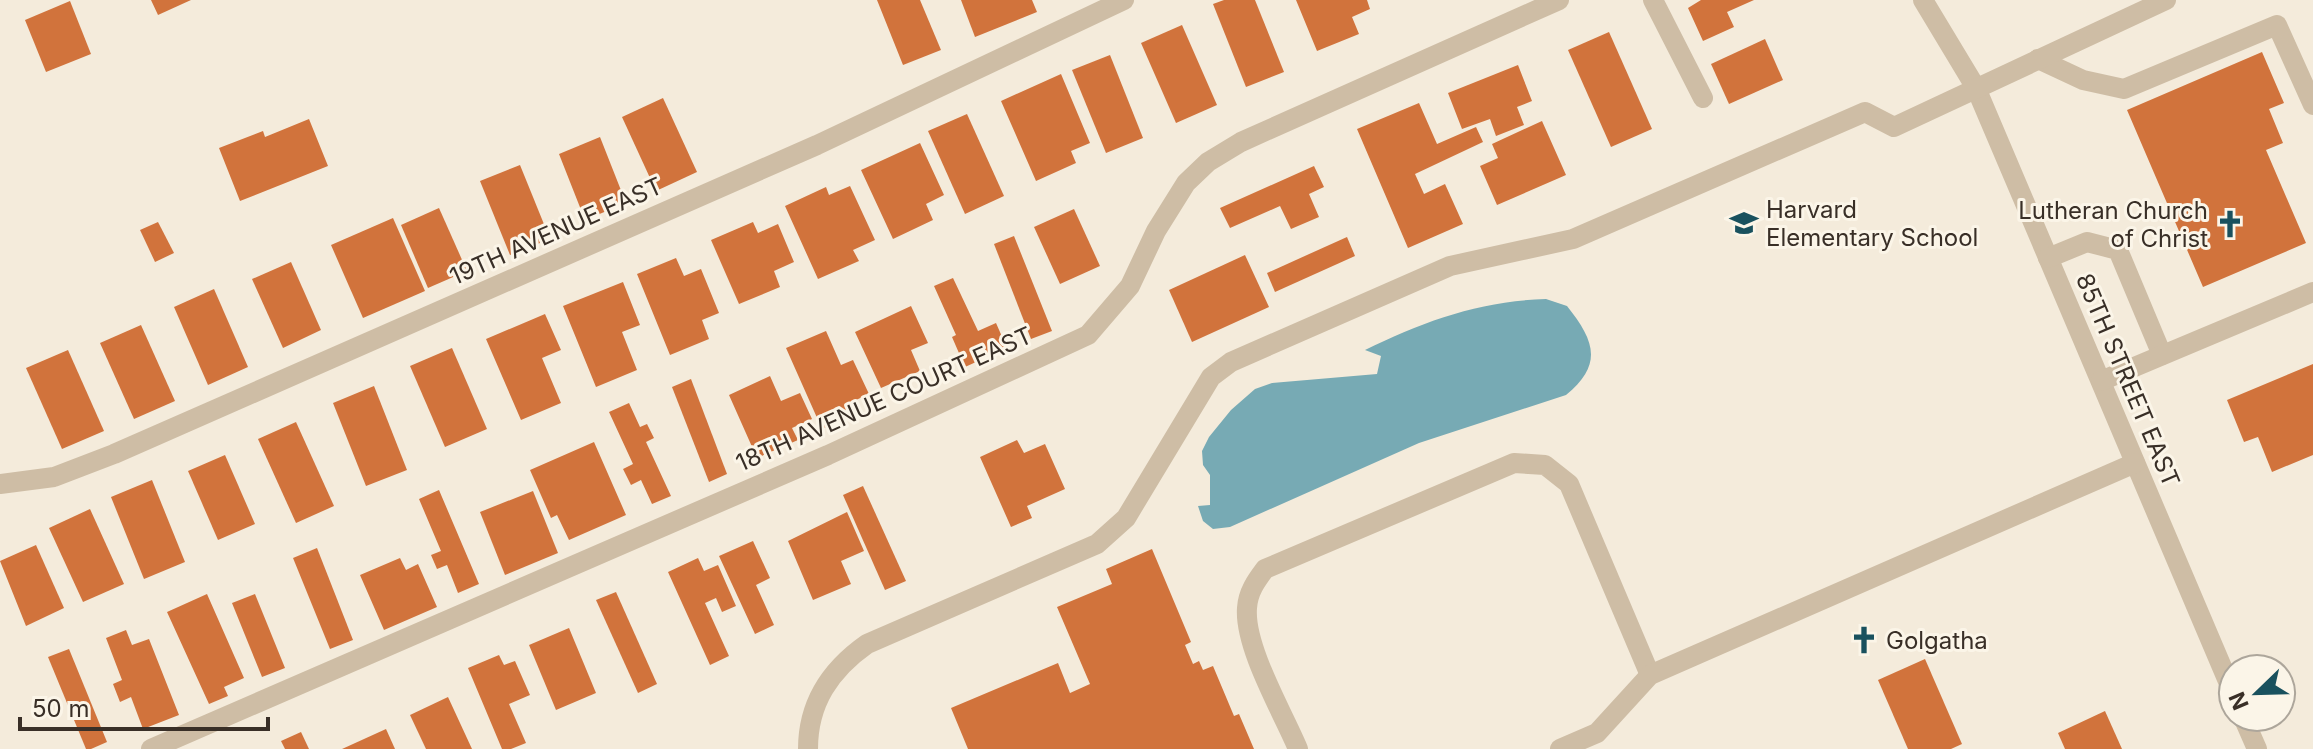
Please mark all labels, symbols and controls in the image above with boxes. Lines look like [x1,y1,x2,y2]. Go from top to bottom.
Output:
street label: 19TH AVENUE EAST [445,171,667,291]
place label: Harvard Elementary School [1766,195,1978,252]
place label: Lutheran Church of Christ [2018,196,2208,253]
school or university icon: Harvard Elementary School [1729,208,1759,238]
church icon: Lutheran Church of Christ [2215,209,2245,239]
street label: 85TH STREET EAST [2070,269,2186,491]
street label: 18TH AVENUE COURT EAST [731,320,1037,478]
church icon: Golgatha [1849,625,1879,655]
place label: Golgatha [1886,626,1988,655]
north arrow [2217,653,2297,733]
scale bar [20,681,268,731]
text: N [2223,688,2254,714]
text: 50 m [32,694,90,723]

